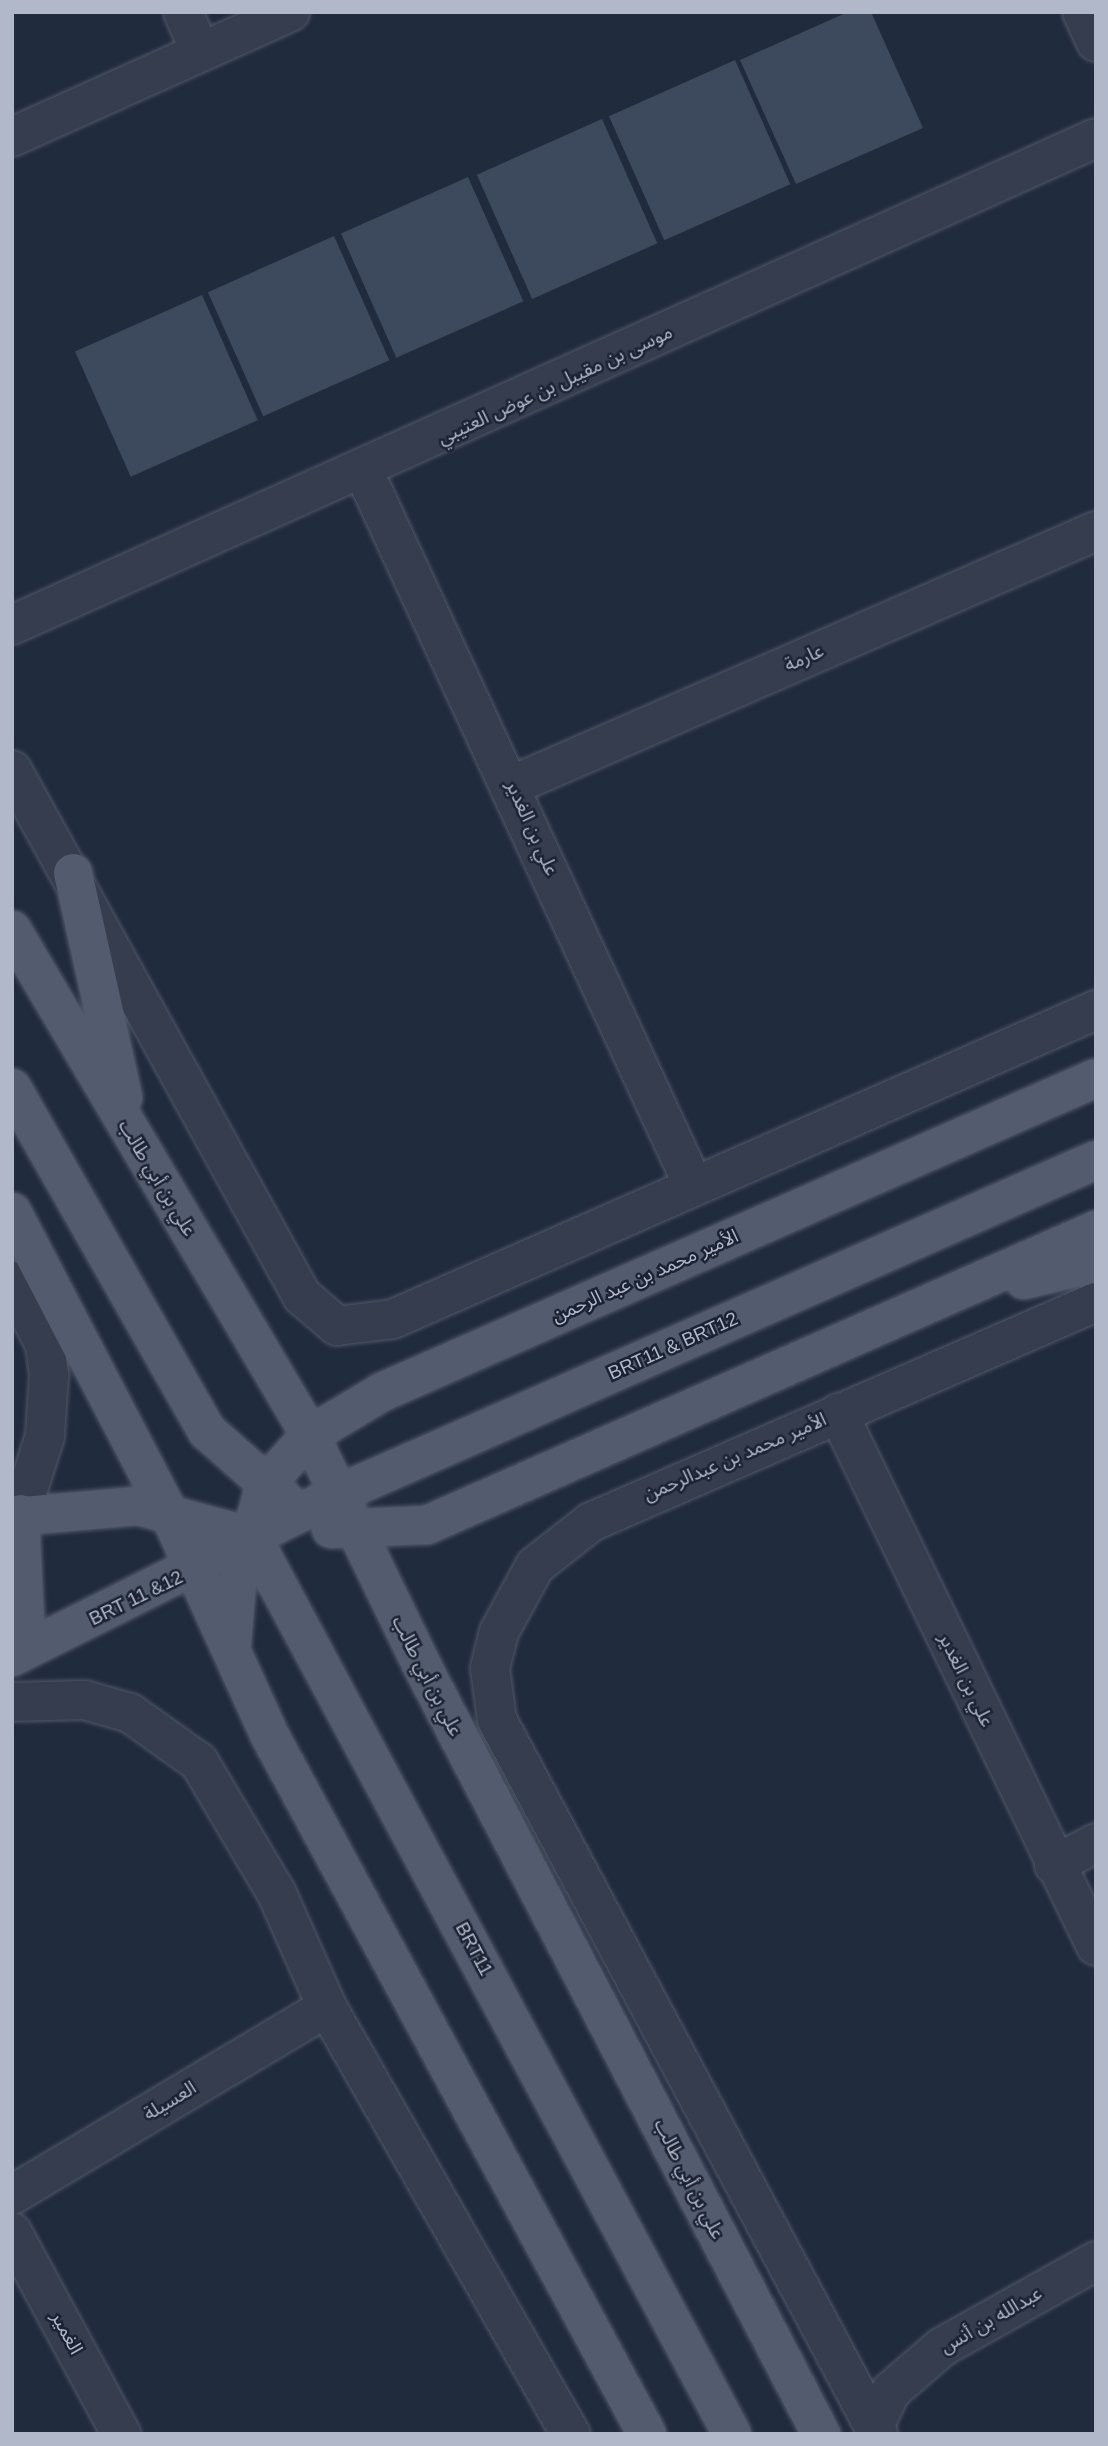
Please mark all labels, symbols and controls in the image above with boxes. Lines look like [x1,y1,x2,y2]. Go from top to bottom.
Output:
street label: موسى بن مقيبل بن عوض العتيبي [434,320,676,450]
street label: عارمة [781,639,827,677]
street label: علي بن الغدير [501,777,563,879]
street label: علي بن أبي طالب [113,1116,201,1240]
street label: الأمير محمد بن عبد الرحمن [548,1225,742,1327]
street label: BRT11 & BRT12 [605,1307,741,1385]
street label: الأمير محمد بن عبدالرحمن [640,1408,830,1506]
street label: BRT 11 &12 [85,1565,187,1631]
street label: علي بن أبي طالب [387,1612,467,1740]
street label: علي بن الغدير [934,1629,998,1731]
street label: BRT11 [450,1918,498,1980]
street label: العسيلة [139,2076,201,2126]
street label: علي بن أبي طالب [649,2115,729,2243]
street label: عبدالله بن أنس [936,2282,1046,2358]
street label: الغمير [46,2308,88,2358]

